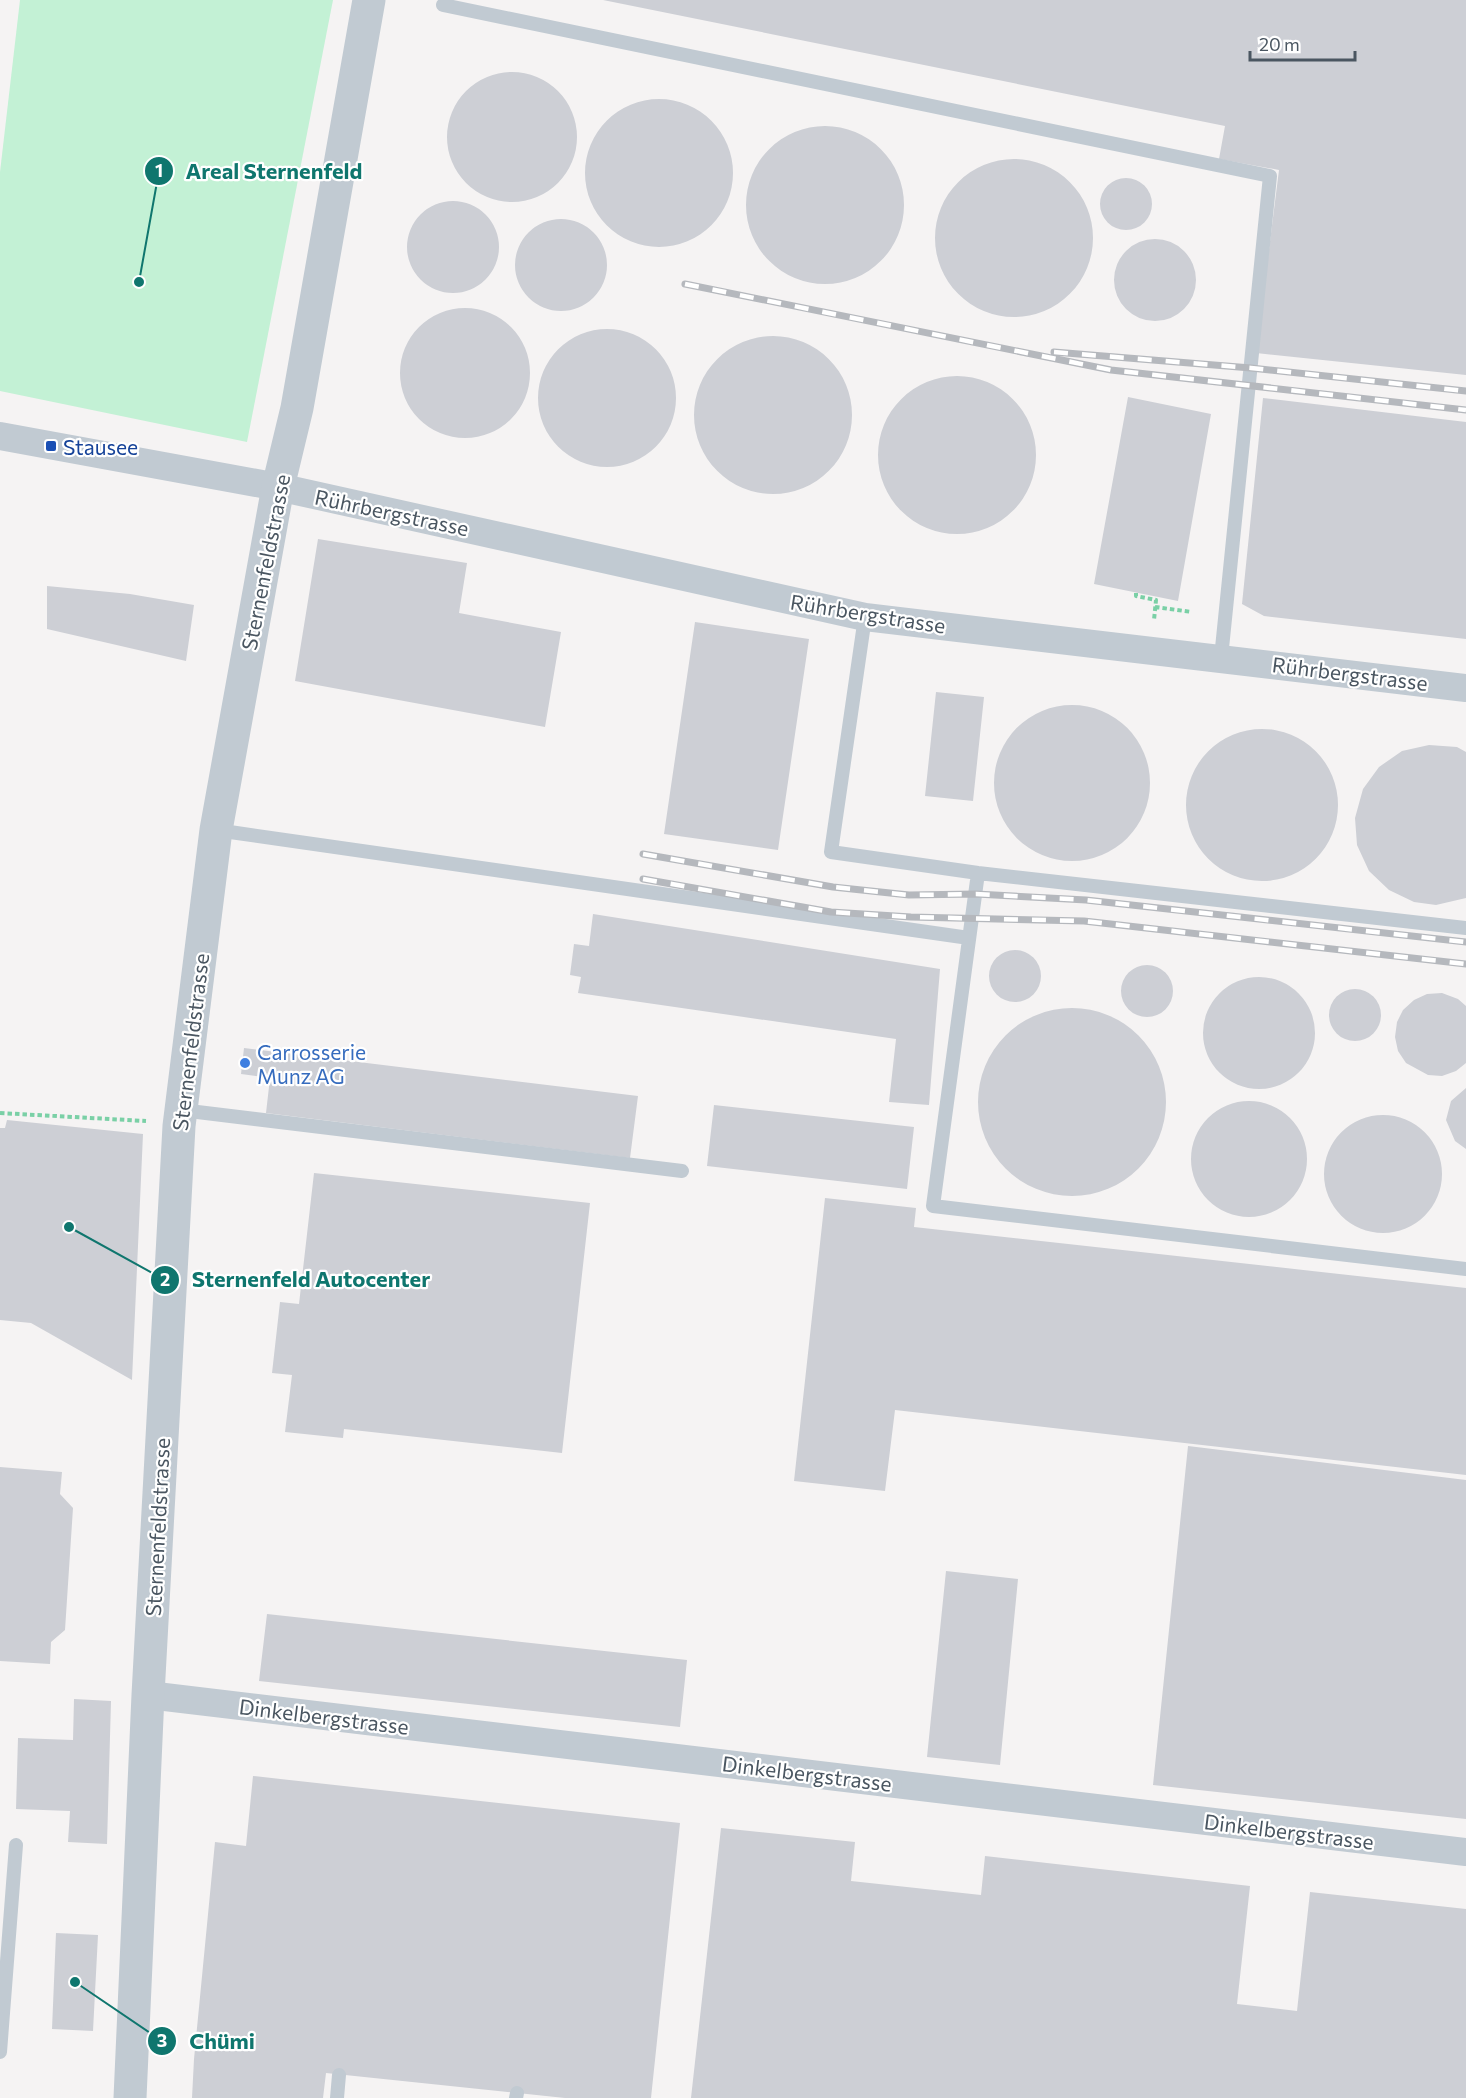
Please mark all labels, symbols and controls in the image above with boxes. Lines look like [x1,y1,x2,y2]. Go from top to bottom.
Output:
scale bar [1250,24,1355,62]
text: 20 m [1259,33,1300,55]
callout: Areal Sternenfeld [144,151,374,191]
text: Areal Sternenfeld [186,157,362,184]
text: 1 [155,159,163,181]
place label: Stausee [63,434,138,459]
marker: Stausee [44,439,58,453]
street label: Sternenfeldstrasse [236,472,294,652]
street label: Rührbergstrasse [313,483,471,541]
street label: Rührbergstrasse [789,588,947,638]
street label: Rührbergstrasse [1271,651,1429,695]
street label: Sternenfeldstrasse [167,952,213,1132]
place label: Carrosserie Munz AG [257,1039,366,1088]
marker: Carrosserie Munz AG [238,1056,252,1070]
callout: Sternenfeld Autocenter [150,1260,442,1300]
text: Sternenfeld Autocenter [192,1265,430,1292]
text: 2 [160,1268,170,1290]
street label: Sternenfeldstrasse [140,1437,174,1617]
street label: Dinkelbergstrasse [238,1693,410,1739]
street label: Dinkelbergstrasse [721,1750,893,1796]
street label: Dinkelbergstrasse [1203,1808,1375,1854]
callout: Chümi [147,2021,267,2061]
text: Chümi [189,2027,255,2054]
text: 3 [157,2029,167,2051]

